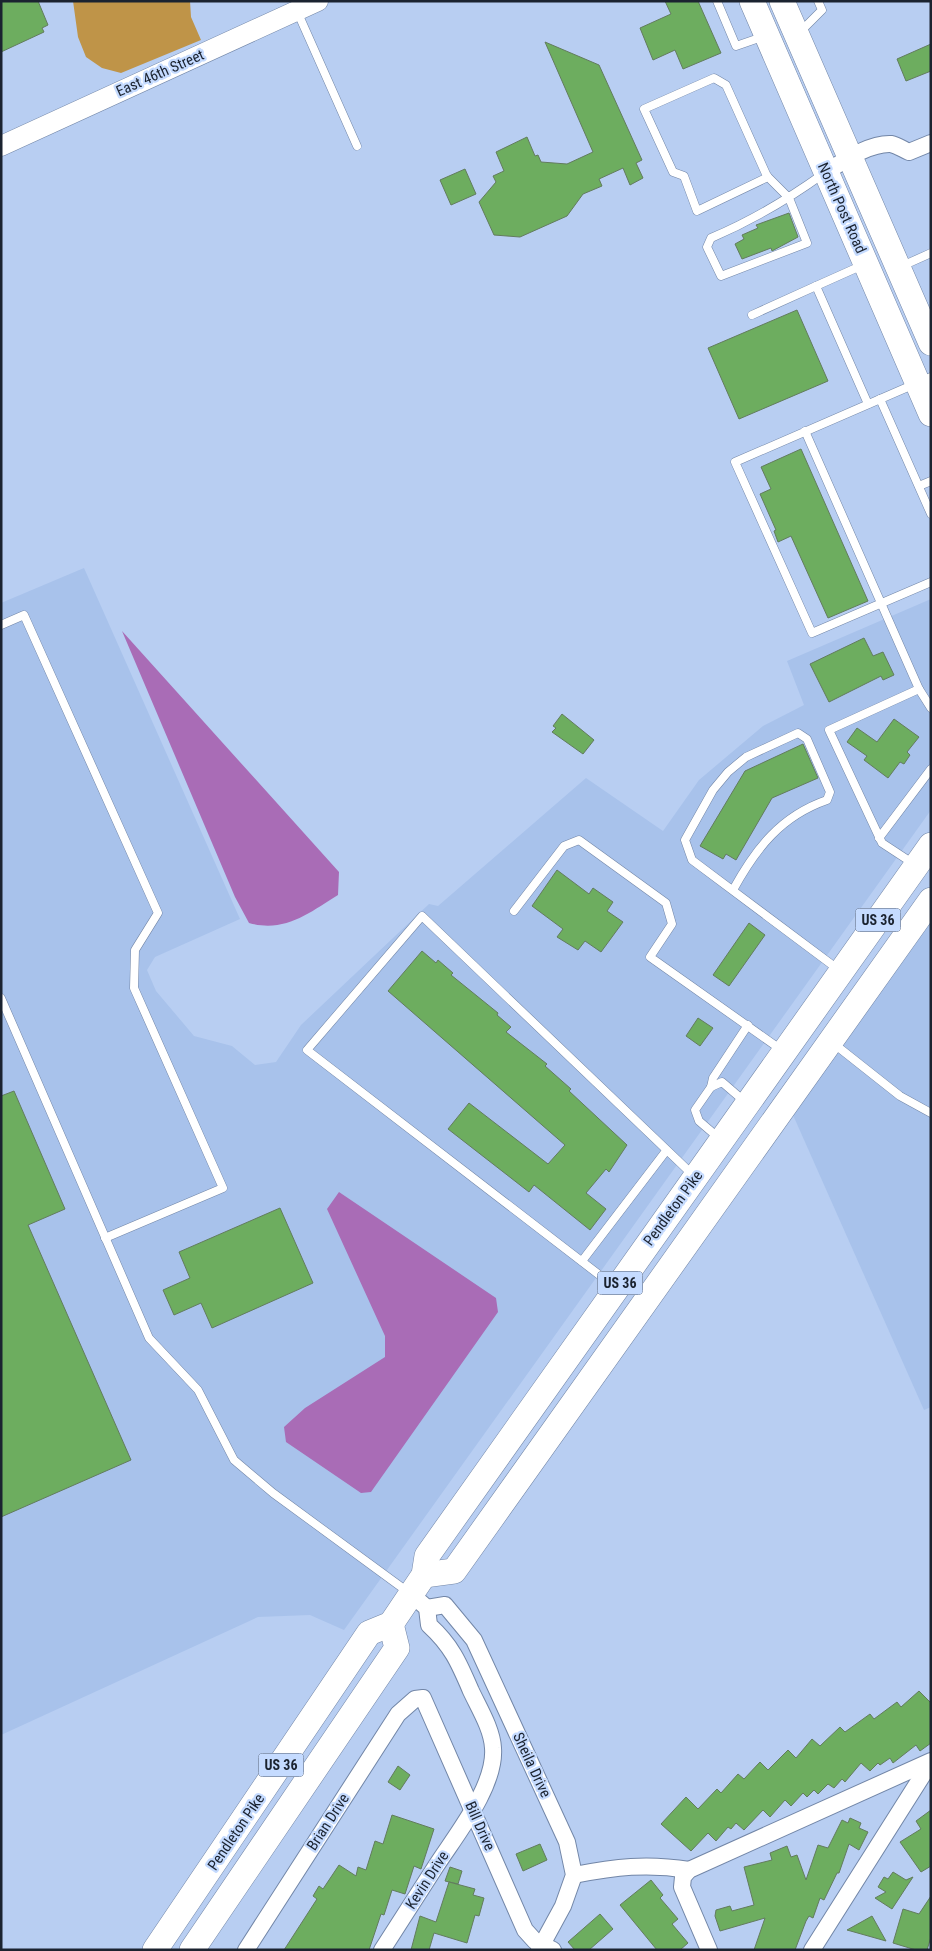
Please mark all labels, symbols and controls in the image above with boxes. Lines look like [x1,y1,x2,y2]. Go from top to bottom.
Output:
street label: East 46th Street [113,46,207,100]
street label: North Post Road [814,160,870,256]
road number: US 36 [856,908,900,932]
street label: Pendleton Pike [640,1167,706,1249]
road number: US 36 [598,1272,642,1295]
street label: Sheila Drive [509,1730,555,1800]
road number: US 36 [258,1754,304,1776]
street label: Pendleton Pike [204,1790,268,1874]
street label: Brian Drive [303,1790,353,1854]
street label: Bill Drive [461,1799,499,1853]
street label: Kevin Drive [402,1848,452,1912]

